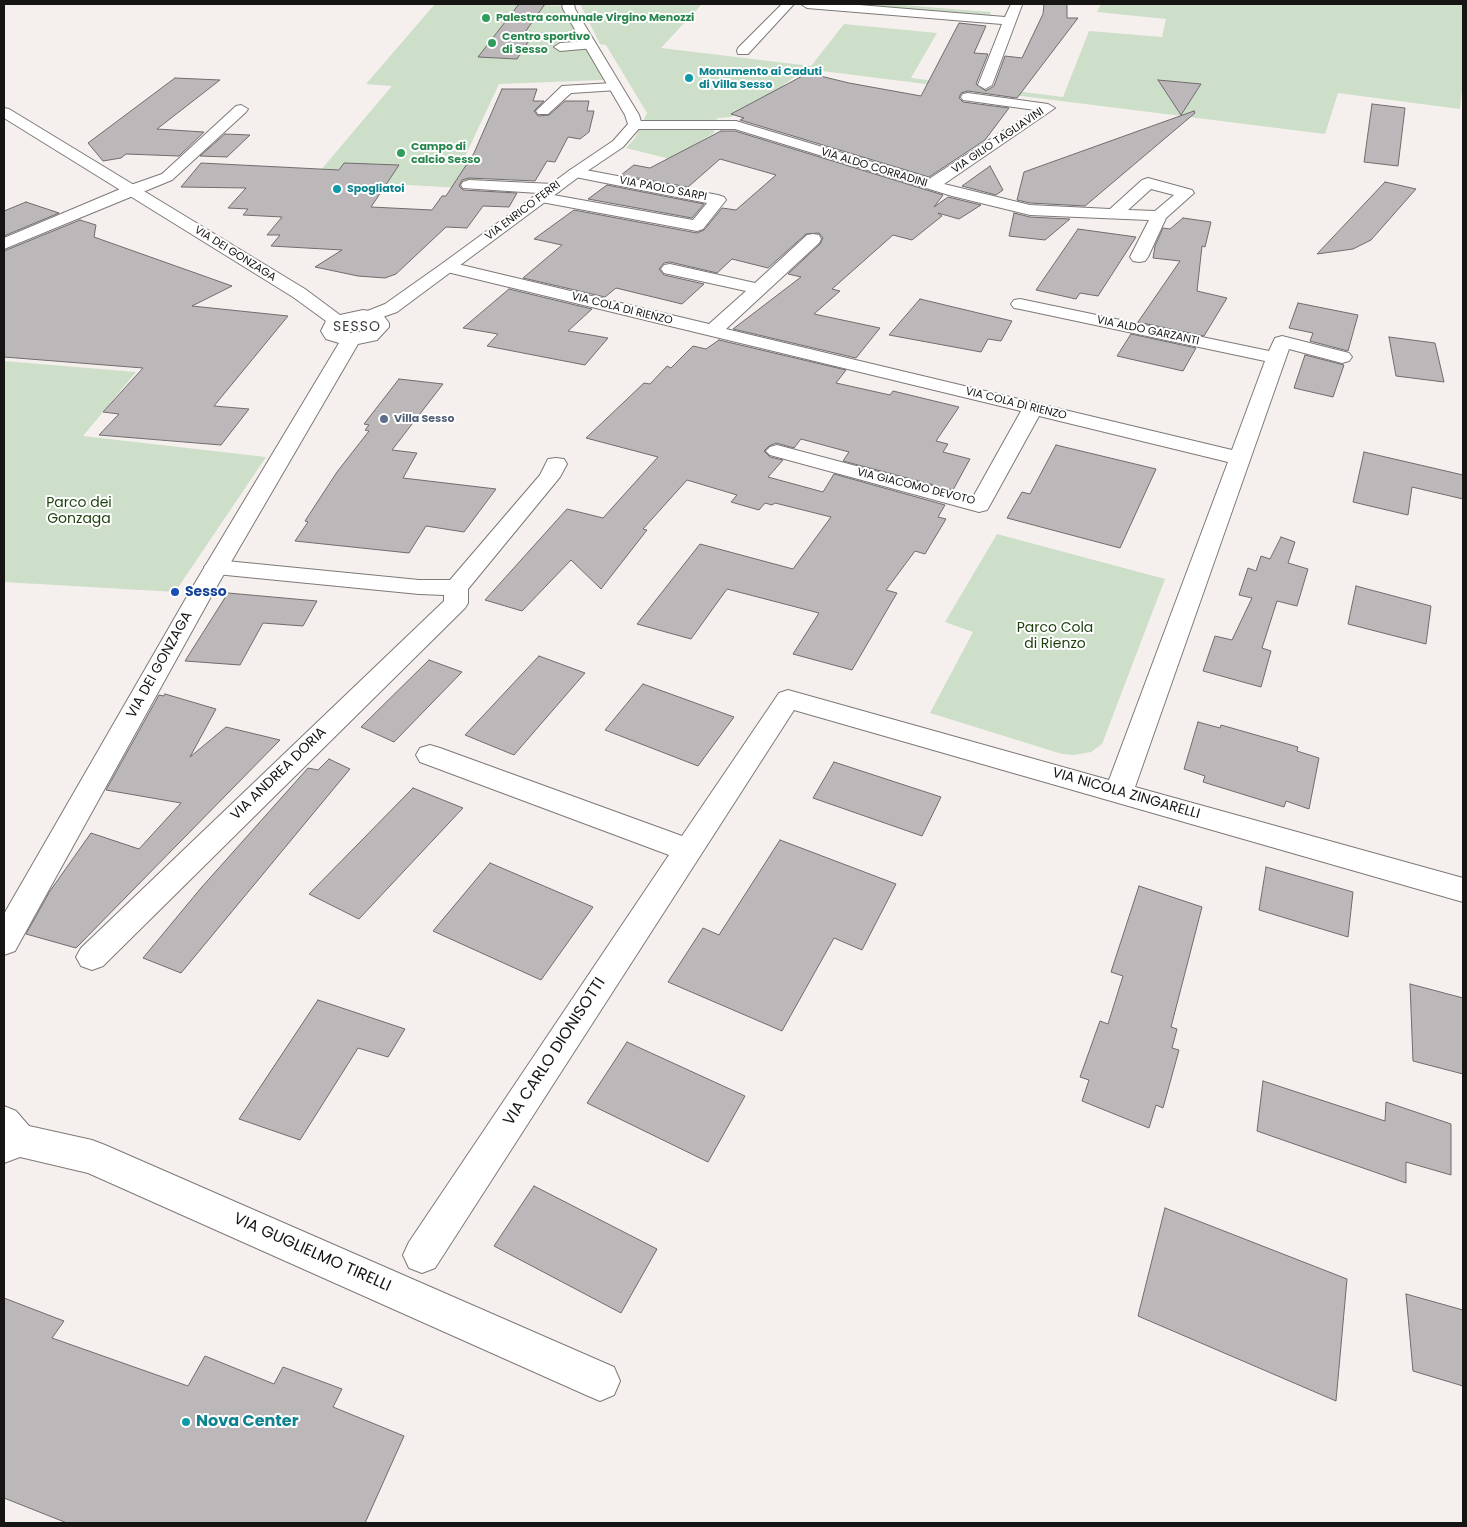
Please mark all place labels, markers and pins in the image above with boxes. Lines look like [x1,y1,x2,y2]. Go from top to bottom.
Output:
place label: Palestra comunale Virgino Menozzi [496,11,694,25]
marker: Palestra comunale Virgino Menozzi [480,12,492,24]
place label: Centro sportivo di Sesso [502,30,590,56]
marker: Centro sportivo di Sesso [486,37,498,49]
place label: Monumento ai Caduti di Villa Sesso [699,65,822,91]
marker: Monumento ai Caduti di Villa Sesso [683,72,695,84]
place label: Campo di calcio Sesso [411,140,480,166]
marker: Campo di calcio Sesso [395,147,407,159]
place label: Spogliatoi [347,182,404,196]
marker: Spogliatoi [331,183,343,195]
place label: Villa Sesso [394,412,454,426]
marker: Villa Sesso [378,413,390,425]
place label: Sesso [185,584,227,600]
marker: Sesso [169,586,181,598]
place label: Nova Center [196,1412,299,1432]
marker: Nova Center [180,1416,192,1428]

